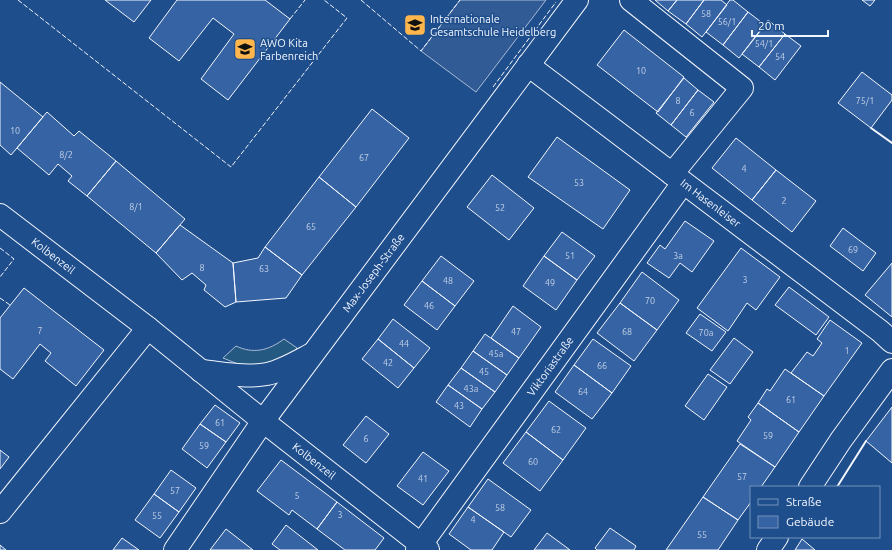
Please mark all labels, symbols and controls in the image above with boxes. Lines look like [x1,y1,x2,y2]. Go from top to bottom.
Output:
house number: 58 [701,9,711,19]
school or university icon: Internationale Gesamtschule Heidelberg [402,12,428,38]
scale bar [752,12,828,38]
place label: Internationale Gesamtschule Heidelberg [430,13,556,38]
house number: 56/1 [718,17,736,27]
text: 20 m [758,19,785,32]
school or university icon: AWO Kita Farbenreich [232,36,258,62]
place label: AWO Kita Farbenreich [260,37,318,62]
house number: 54/1 [755,39,773,49]
house number: 54 [775,52,785,62]
house number: 10 [636,66,646,76]
house number: 8 [675,96,681,106]
house number: 75/1 [856,96,874,106]
house number: 6 [689,108,695,118]
house number: 10 [10,126,20,136]
house number: 8/2 [59,150,73,160]
house number: 67 [359,153,369,163]
house number: 4 [741,164,747,174]
street label: Im Hasenleiser [678,177,744,230]
house number: 53 [574,178,584,188]
house number: 2 [781,196,787,206]
house number: 8/1 [129,202,143,212]
house number: 52 [495,203,505,213]
house number: 65 [306,222,316,232]
street label: Max-Joseph-Straße [340,231,407,315]
street label: Kolbenzeil [29,235,77,276]
house number: 69 [848,245,858,255]
house number: 51 [565,251,575,261]
house number: 3a [673,251,683,261]
house number: 8 [199,263,205,273]
house number: 63 [259,264,269,274]
house number: 3 [742,275,748,285]
house number: 48 [443,276,453,286]
house number: 49 [545,278,555,288]
house number: 70 [645,296,655,306]
house number: 46 [424,301,434,311]
house number: 7 [37,326,43,336]
house number: 47 [511,327,521,337]
house number: 68 [622,327,632,337]
house number: 70a [699,328,713,338]
street label: Viktoriastraße [525,334,576,398]
house number: 44 [399,339,409,349]
house number: 1 [844,346,850,356]
house number: 45a [489,349,503,359]
house number: 42 [383,358,393,368]
house number: 66 [597,361,607,371]
house number: 45 [479,367,489,377]
house number: 43a [464,384,478,394]
house number: 64 [578,387,588,397]
house number: 61 [786,395,796,405]
house number: 43 [454,401,464,411]
house number: 61 [215,418,225,428]
house number: 62 [551,425,561,435]
house number: 59 [763,431,773,441]
house number: 6 [363,434,369,444]
street label: Kolbenzeil [290,440,338,482]
house number: 59 [199,441,209,451]
house number: 60 [528,457,538,467]
house number: 57 [737,472,747,482]
house number: 41 [418,474,428,484]
house number: 57 [170,486,180,496]
legend [750,486,880,538]
house number: 5 [294,491,300,501]
text: Straße [786,495,822,508]
house number: 58 [495,503,505,513]
house number: 3 [337,510,343,520]
house number: 55 [152,511,162,521]
house number: 4 [470,515,476,525]
text: Gebäude [786,515,834,528]
house number: 55 [697,530,707,540]

